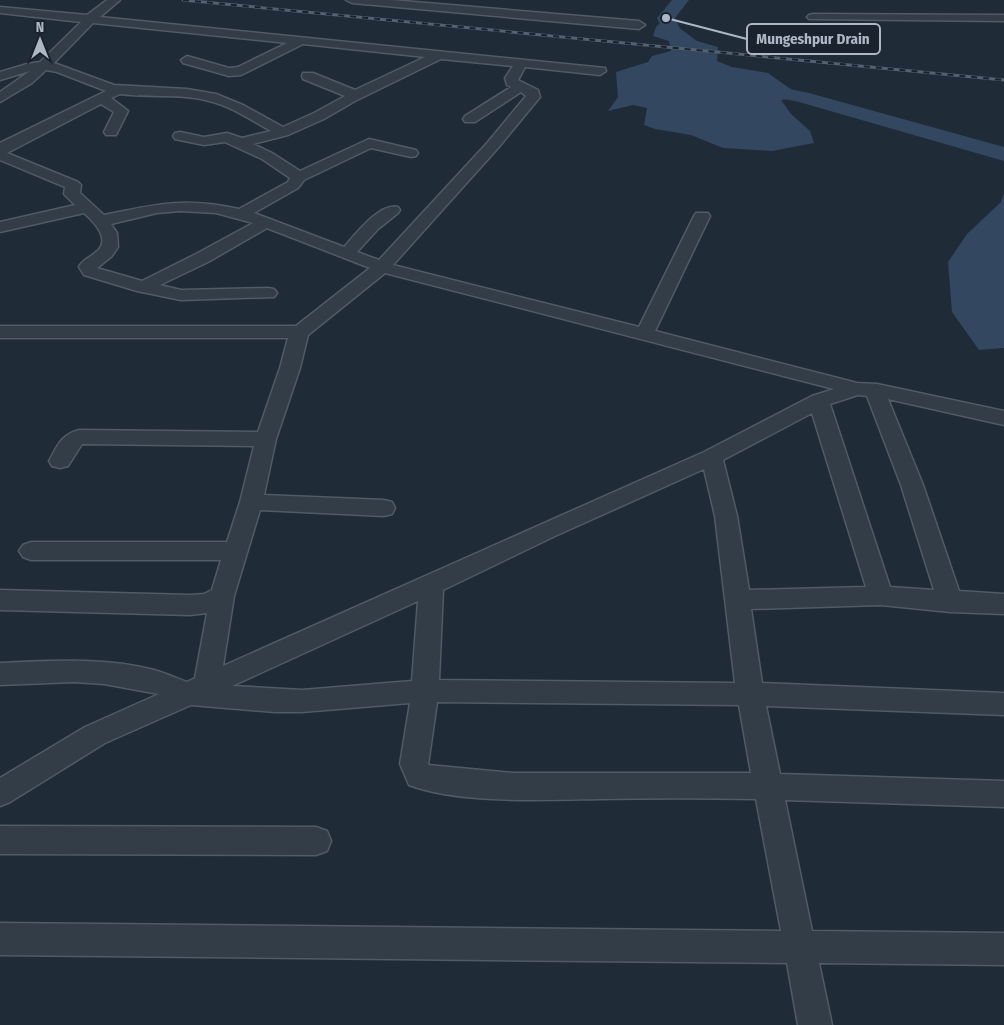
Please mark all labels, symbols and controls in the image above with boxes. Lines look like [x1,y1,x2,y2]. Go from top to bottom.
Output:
north arrow [15,15,65,65]
text: N [36,19,44,36]
callout: Mungeshpur Drain [747,24,880,54]
text: Mungeshpur Drain [756,30,870,48]

